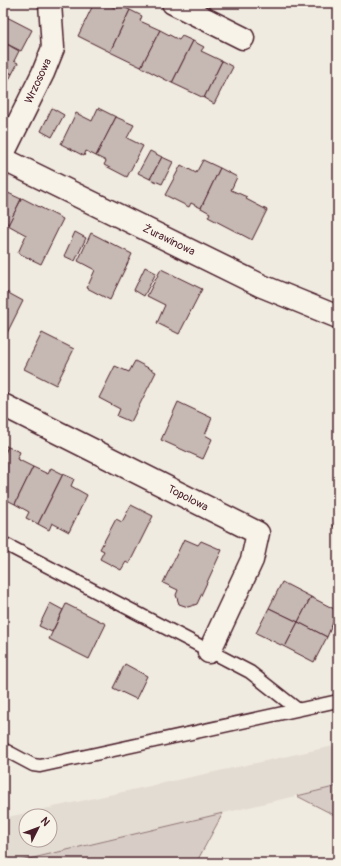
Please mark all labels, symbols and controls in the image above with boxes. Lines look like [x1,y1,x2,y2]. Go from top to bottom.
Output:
street label: Wrzosowa [22,56,54,106]
street label: Żurawinowa [141,222,197,258]
street label: Topolowa [166,482,210,514]
north arrow [18,808,58,848]
text: N [38,815,53,829]

